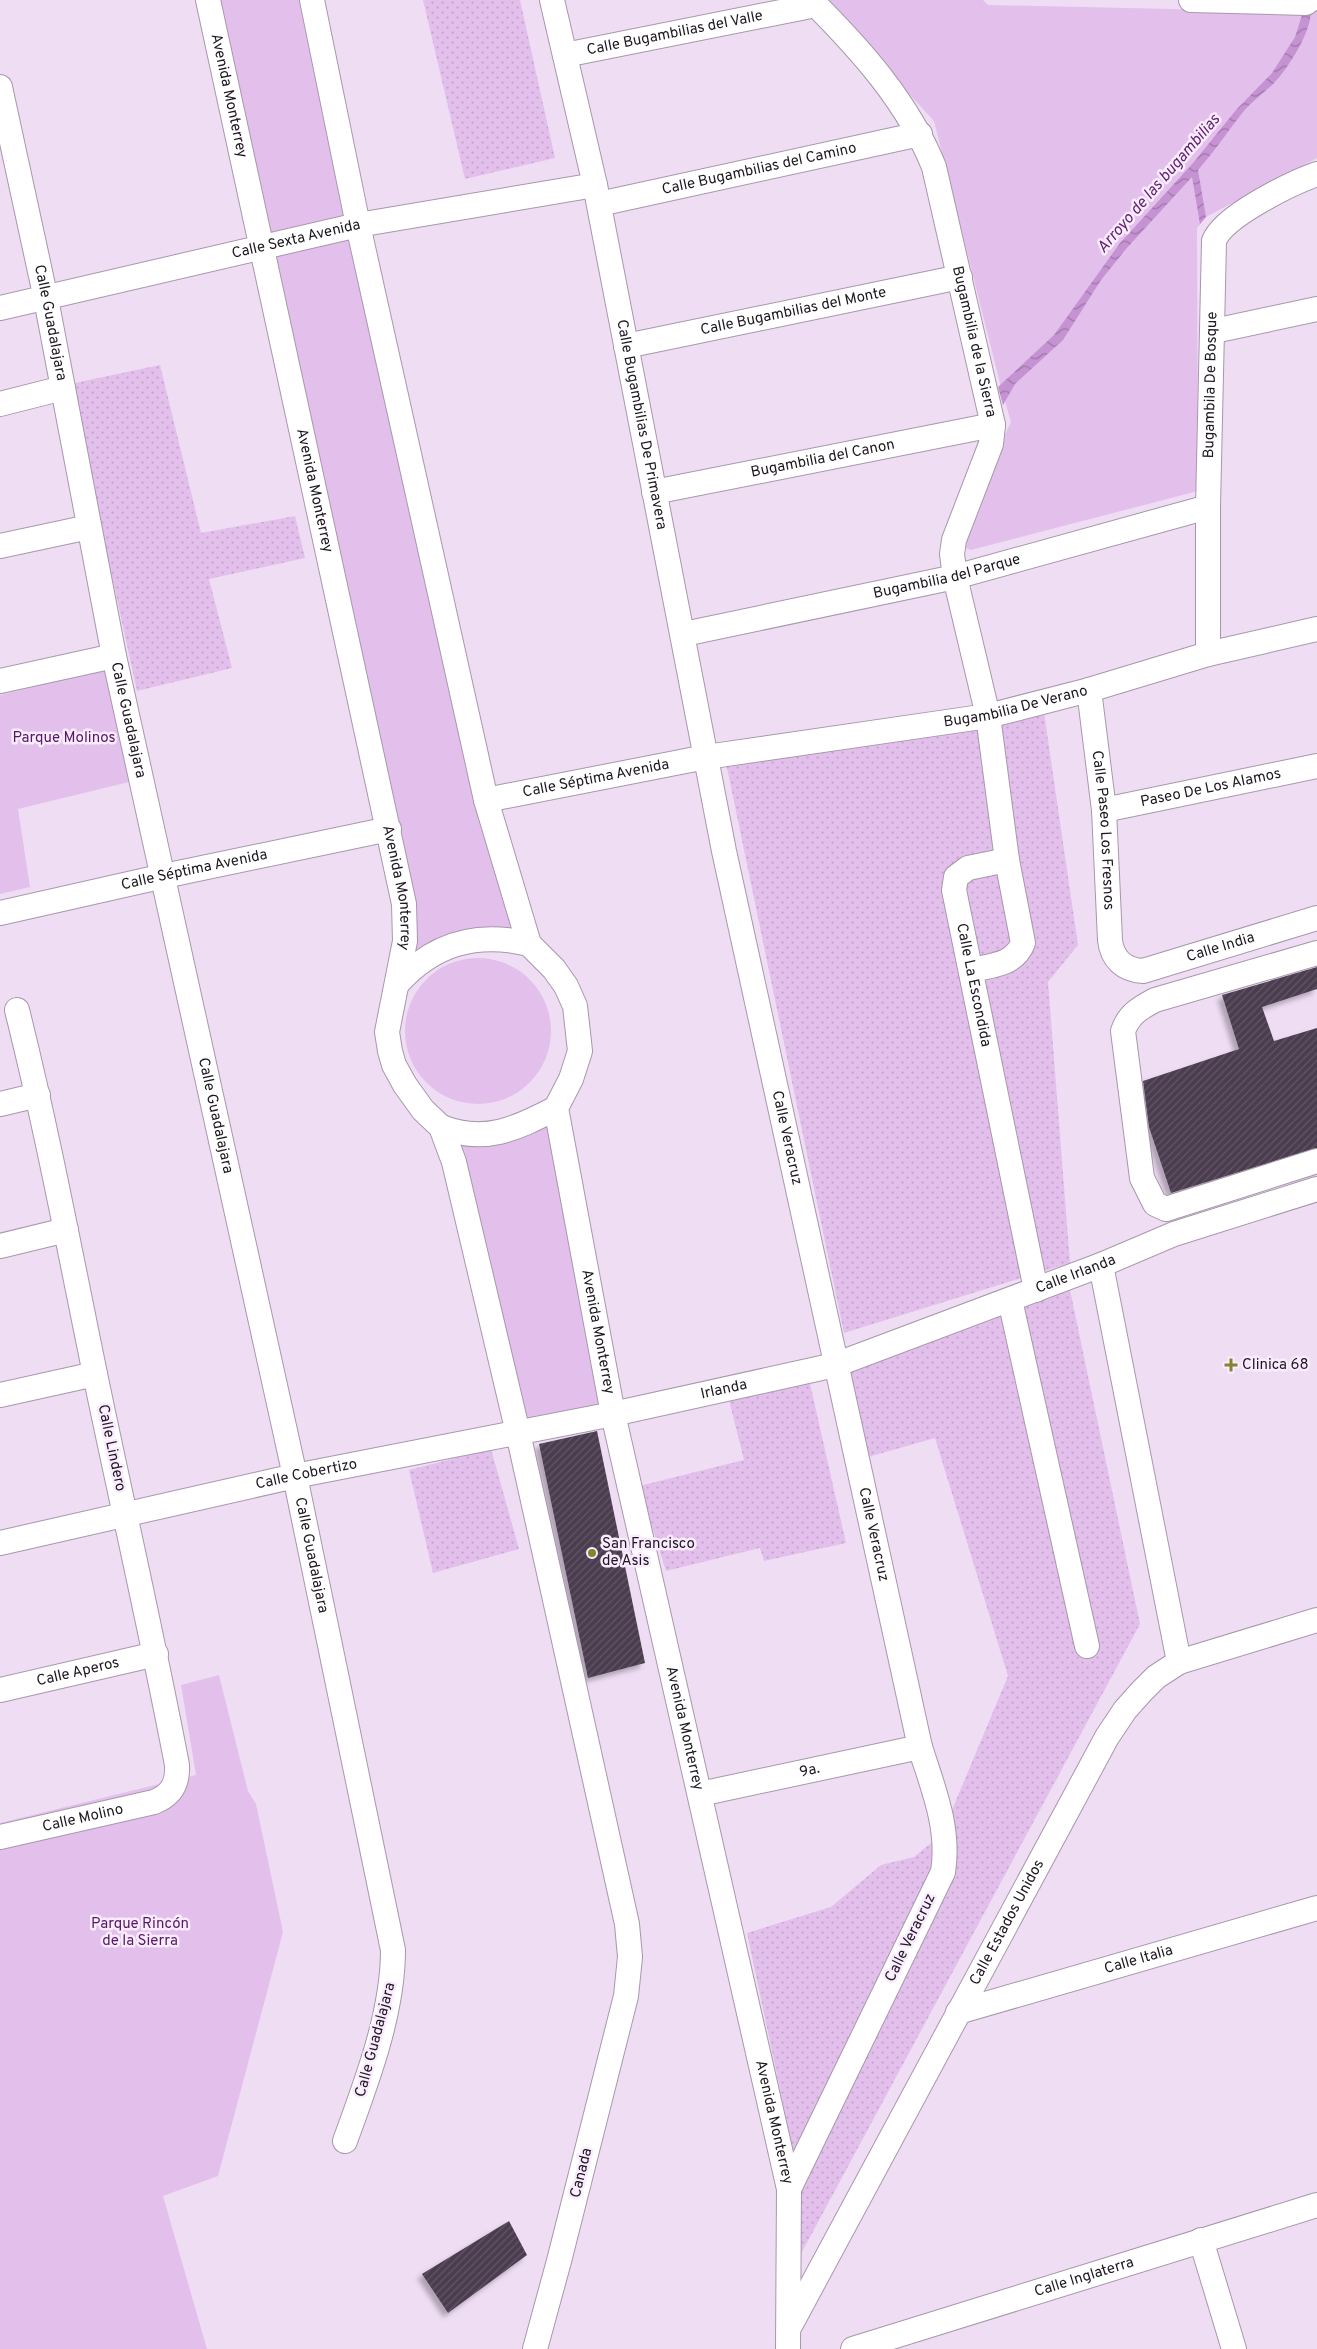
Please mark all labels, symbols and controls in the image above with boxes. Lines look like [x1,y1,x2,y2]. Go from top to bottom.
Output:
street label: Calle Bugambilias del Valle [585,6,765,60]
street label: Avenida Monterrey [206,32,251,160]
water label: Arroyo de las bugambilias [1093,110,1225,258]
street label: Calle Bugambilias del Camino [660,139,858,199]
street label: Calle Sexta Avenida [230,215,362,263]
street label: Calle Guadalajara [29,263,71,382]
street label: Bugambilia de la Sierra [947,264,1000,419]
street label: Calle Bugambilias del Monte [699,283,888,340]
street label: Bugambila De Bosque [1200,311,1222,459]
street label: Calle Bugambilias De Primavera [612,318,671,531]
street label: Avenida Monterrey [292,427,337,555]
street label: Bugambilia del Canon [749,435,896,482]
street label: Bugambilia del Parque [872,550,1022,603]
street label: Calle Guadalajara [106,660,150,780]
street label: Bugambilia De Verano [942,681,1090,732]
park label: Parque Molinos [12,729,116,748]
street label: Calle Paseo Los Fresnos [1087,749,1118,910]
street label: Calle Séptima Avenida [521,755,671,802]
street label: Paseo De Los Alamos [1139,764,1283,812]
street label: Avenida Monterrey [378,823,415,952]
street label: Calle Séptima Avenida [119,845,269,895]
street label: Calle La Escondida [952,922,995,1049]
street label: Calle India [1184,928,1257,967]
street label: Calle Guadalajara [193,1056,237,1175]
street label: Calle Veracruz [767,1089,806,1187]
street label: Calle Irlanda [1033,1250,1119,1298]
street label: Avenida Monterrey [577,1268,619,1396]
place label: Clinica 68 [1242,1356,1309,1375]
marker: Clinica 68 [1224,1358,1238,1372]
street label: Irlanda [699,1375,749,1404]
street label: Calle Lindero [93,1403,129,1493]
street label: Calle Cobertizo [254,1455,359,1494]
street label: Calle Veracruz [854,1486,893,1583]
street label: Calle Guadalajara [290,1496,333,1615]
place label: San Francisco de Asis [602,1535,695,1571]
marker: San Francisco de Asis [586,1547,598,1559]
street label: Calle Aperos [35,1653,121,1691]
street label: Avenida Monterrey [661,1664,708,1792]
street label: 9a. [798,1759,821,1782]
street label: Calle Molino [41,1800,125,1837]
street label: Calle Estados Unidos [966,1856,1049,1989]
street label: Calle Veracruz [881,1891,941,1985]
park label: Parque Rincón de la Sierra [91,1915,189,1951]
street label: Calle Italia [1102,1941,1175,1979]
street label: Calle Guadalajara [352,1981,400,2099]
street label: Avenida Monterrey [751,2058,797,2186]
street label: Canada [567,2146,597,2200]
street label: Calle Inglaterra [1032,2253,1136,2302]

